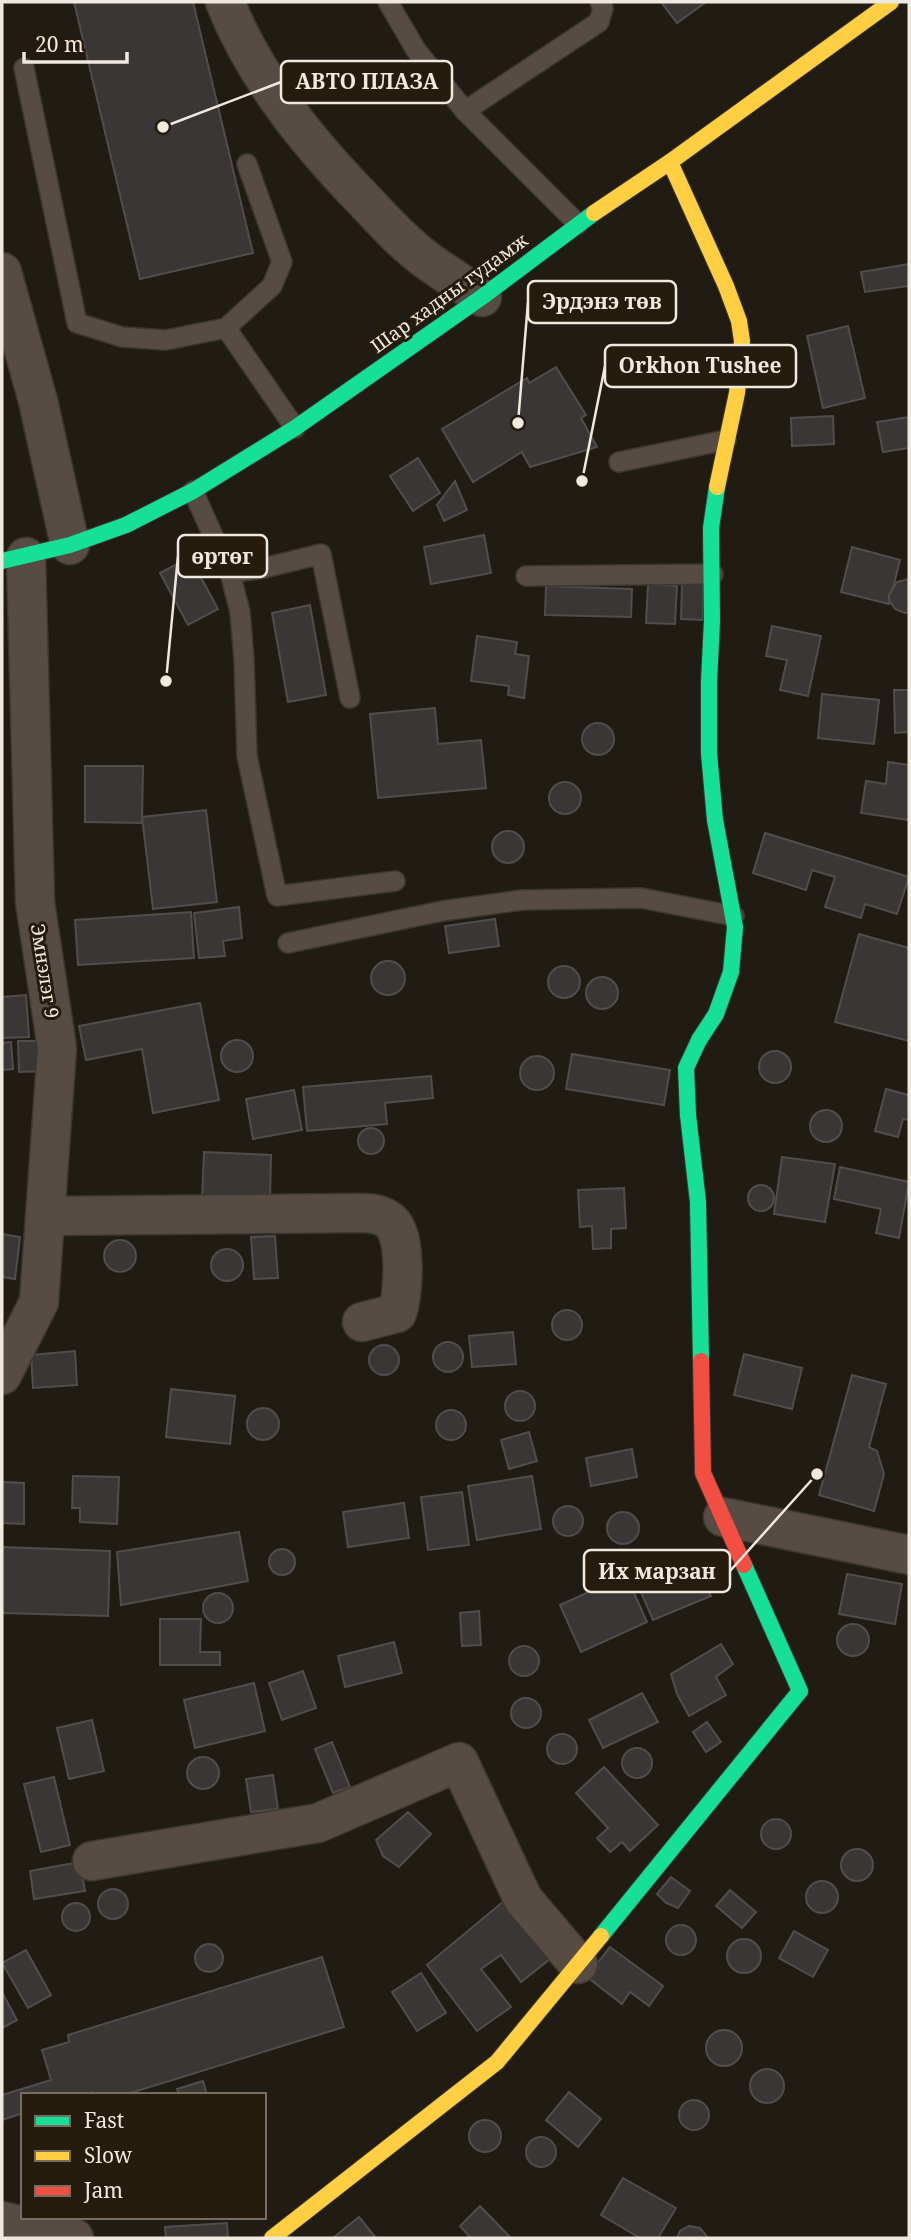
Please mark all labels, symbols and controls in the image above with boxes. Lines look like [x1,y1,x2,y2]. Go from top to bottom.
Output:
scale bar [24,21,128,65]
text: 20 m [35,30,84,58]
callout: АВТО ПЛАЗА [281,61,452,103]
text: АВТО ПЛАЗА [295,67,439,95]
street label: Шар хадны гудамж [365,227,533,359]
callout: Эрдэнэ төв [528,281,676,323]
text: Эрдэнэ төв [542,287,662,315]
callout: Orkhon Tushee [605,345,796,387]
text: Orkhon Tushee [618,351,782,379]
callout: өртөг [178,535,267,577]
text: өртөг [191,542,253,570]
street label: Эмнэлэг 9 [25,922,65,1020]
callout: Их марзан [584,1550,730,1592]
text: Их марзан [598,1557,716,1585]
legend [21,2093,266,2219]
text: Fast [84,2106,124,2134]
text: Slow [84,2141,133,2169]
text: Jam [83,2176,123,2204]

